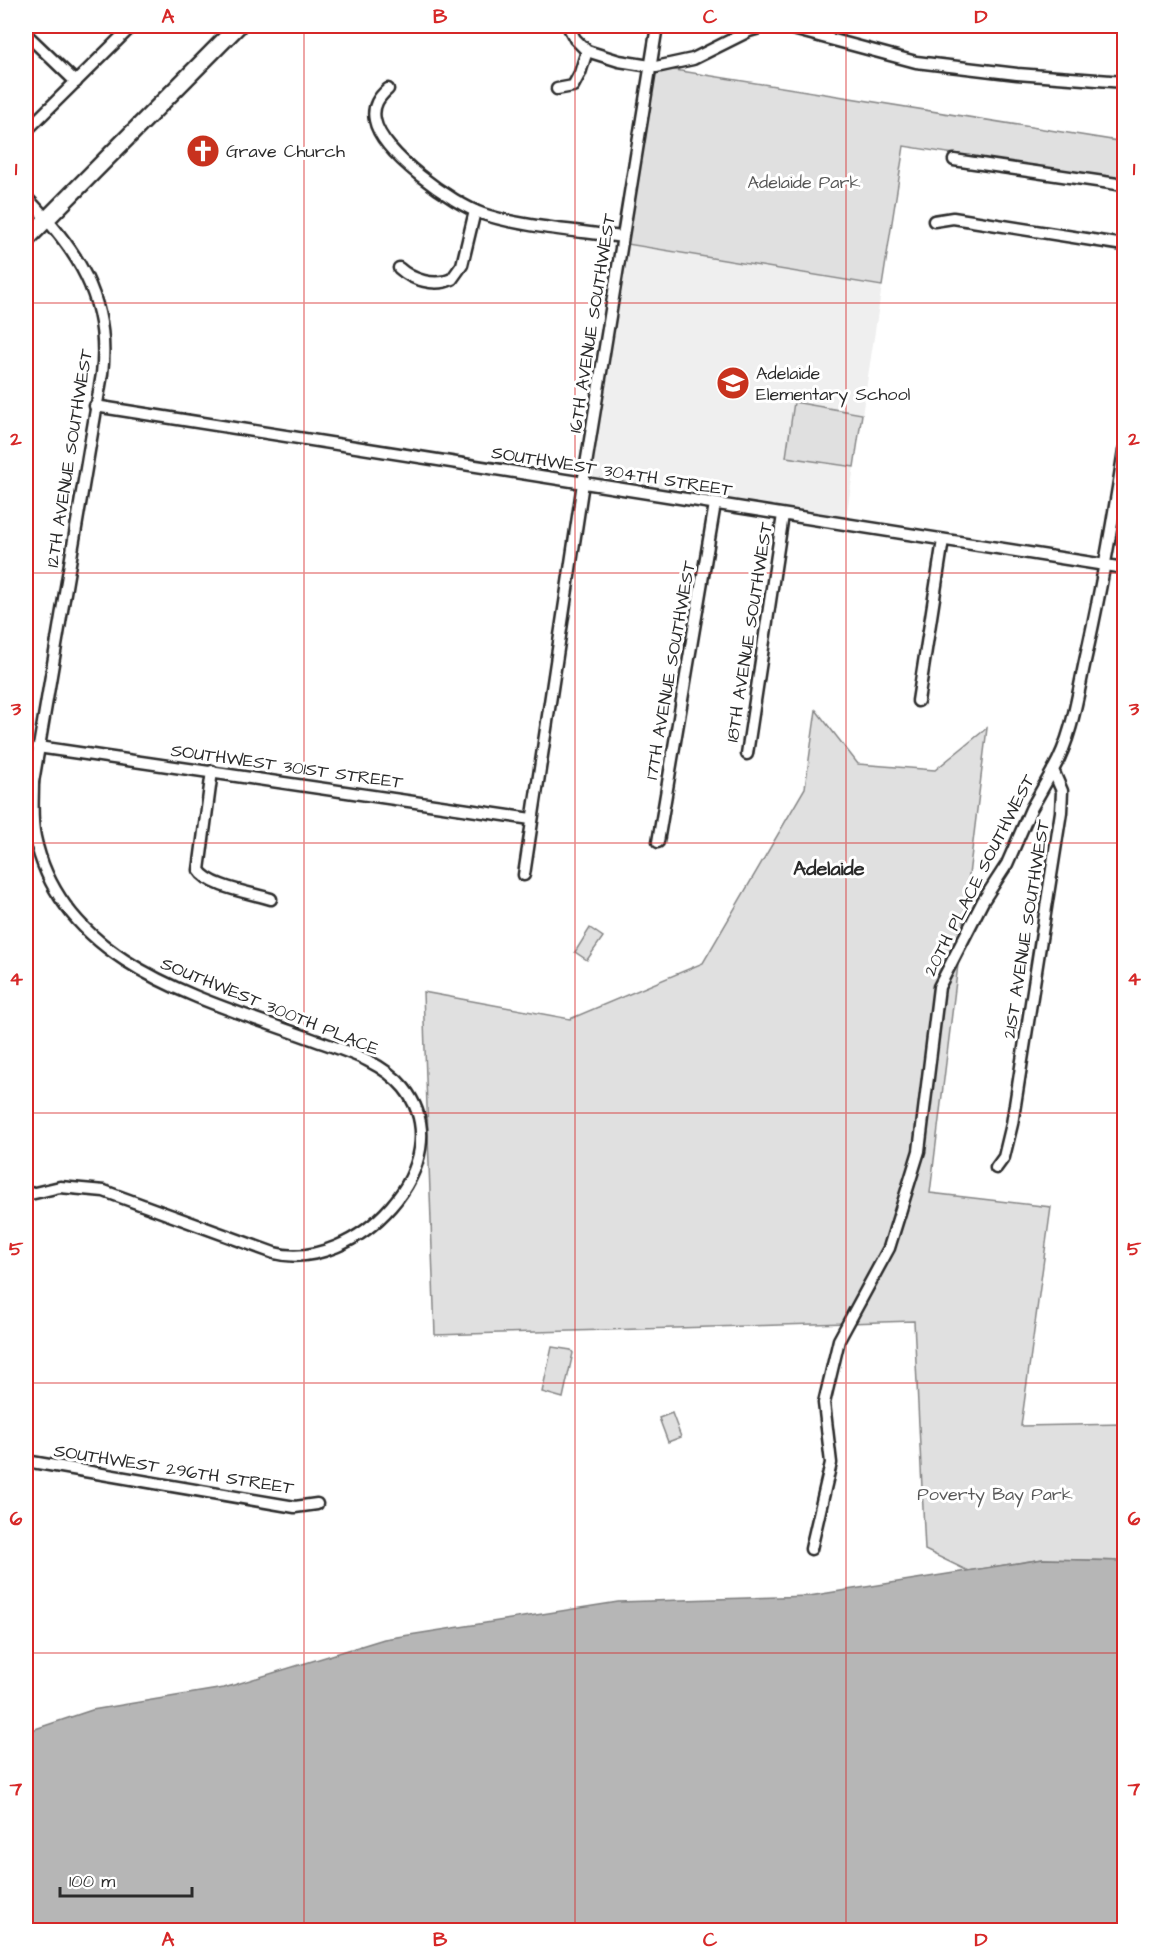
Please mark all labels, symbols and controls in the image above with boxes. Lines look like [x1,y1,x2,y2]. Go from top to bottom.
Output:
text: A [162,3,175,31]
text: B [433,3,448,31]
text: C [703,3,718,31]
text: D [975,3,988,31]
church icon: Grave Church [185,133,221,169]
place label: Grave Church [226,139,345,164]
text: 1 [15,155,18,183]
text: 1 [1133,155,1136,183]
park label: Adelaide Park [747,170,861,195]
street label: 16TH AVENUE SOUTHWEST [563,211,622,435]
street label: 12TH AVENUE SOUTHWEST [40,346,99,569]
place label: Adelaide Elementary School [756,361,911,408]
school or university icon: Adelaide Elementary School [715,365,751,401]
text: 2 [9,425,22,453]
text: 2 [1127,425,1140,453]
street label: SOUTHWEST 304TH STREET [490,440,735,503]
street label: 18TH AVENUE SOUTHWEST [720,520,779,744]
street label: 17TH AVENUE SOUTHWEST [639,558,702,781]
text: 3 [10,695,22,723]
text: 3 [1128,695,1140,723]
street label: SOUTHWEST 301ST STREET [169,738,405,795]
street label: 20TH PLACE SOUTHWEST [918,769,1042,980]
street label: 21ST AVENUE SOUTHWEST [997,817,1056,1040]
district label: Adelaide [793,855,865,883]
street label: SOUTHWEST 300TH PLACE [157,951,383,1062]
text: 4 [9,965,23,993]
text: 4 [1127,965,1141,993]
text: 5 [9,1235,24,1263]
text: 5 [1127,1235,1142,1263]
street label: SOUTHWEST 296TH STREET [52,1438,297,1501]
park label: Poverty Bay Park [917,1482,1073,1508]
text: 6 [10,1505,23,1533]
text: 6 [1128,1505,1141,1533]
text: 7 [9,1775,23,1803]
text: 7 [1127,1775,1141,1803]
scale bar [60,1860,192,1898]
text: 100 m [69,1869,115,1894]
text: A [162,1926,175,1954]
text: B [433,1926,448,1954]
text: C [703,1926,718,1954]
text: D [975,1926,988,1954]

